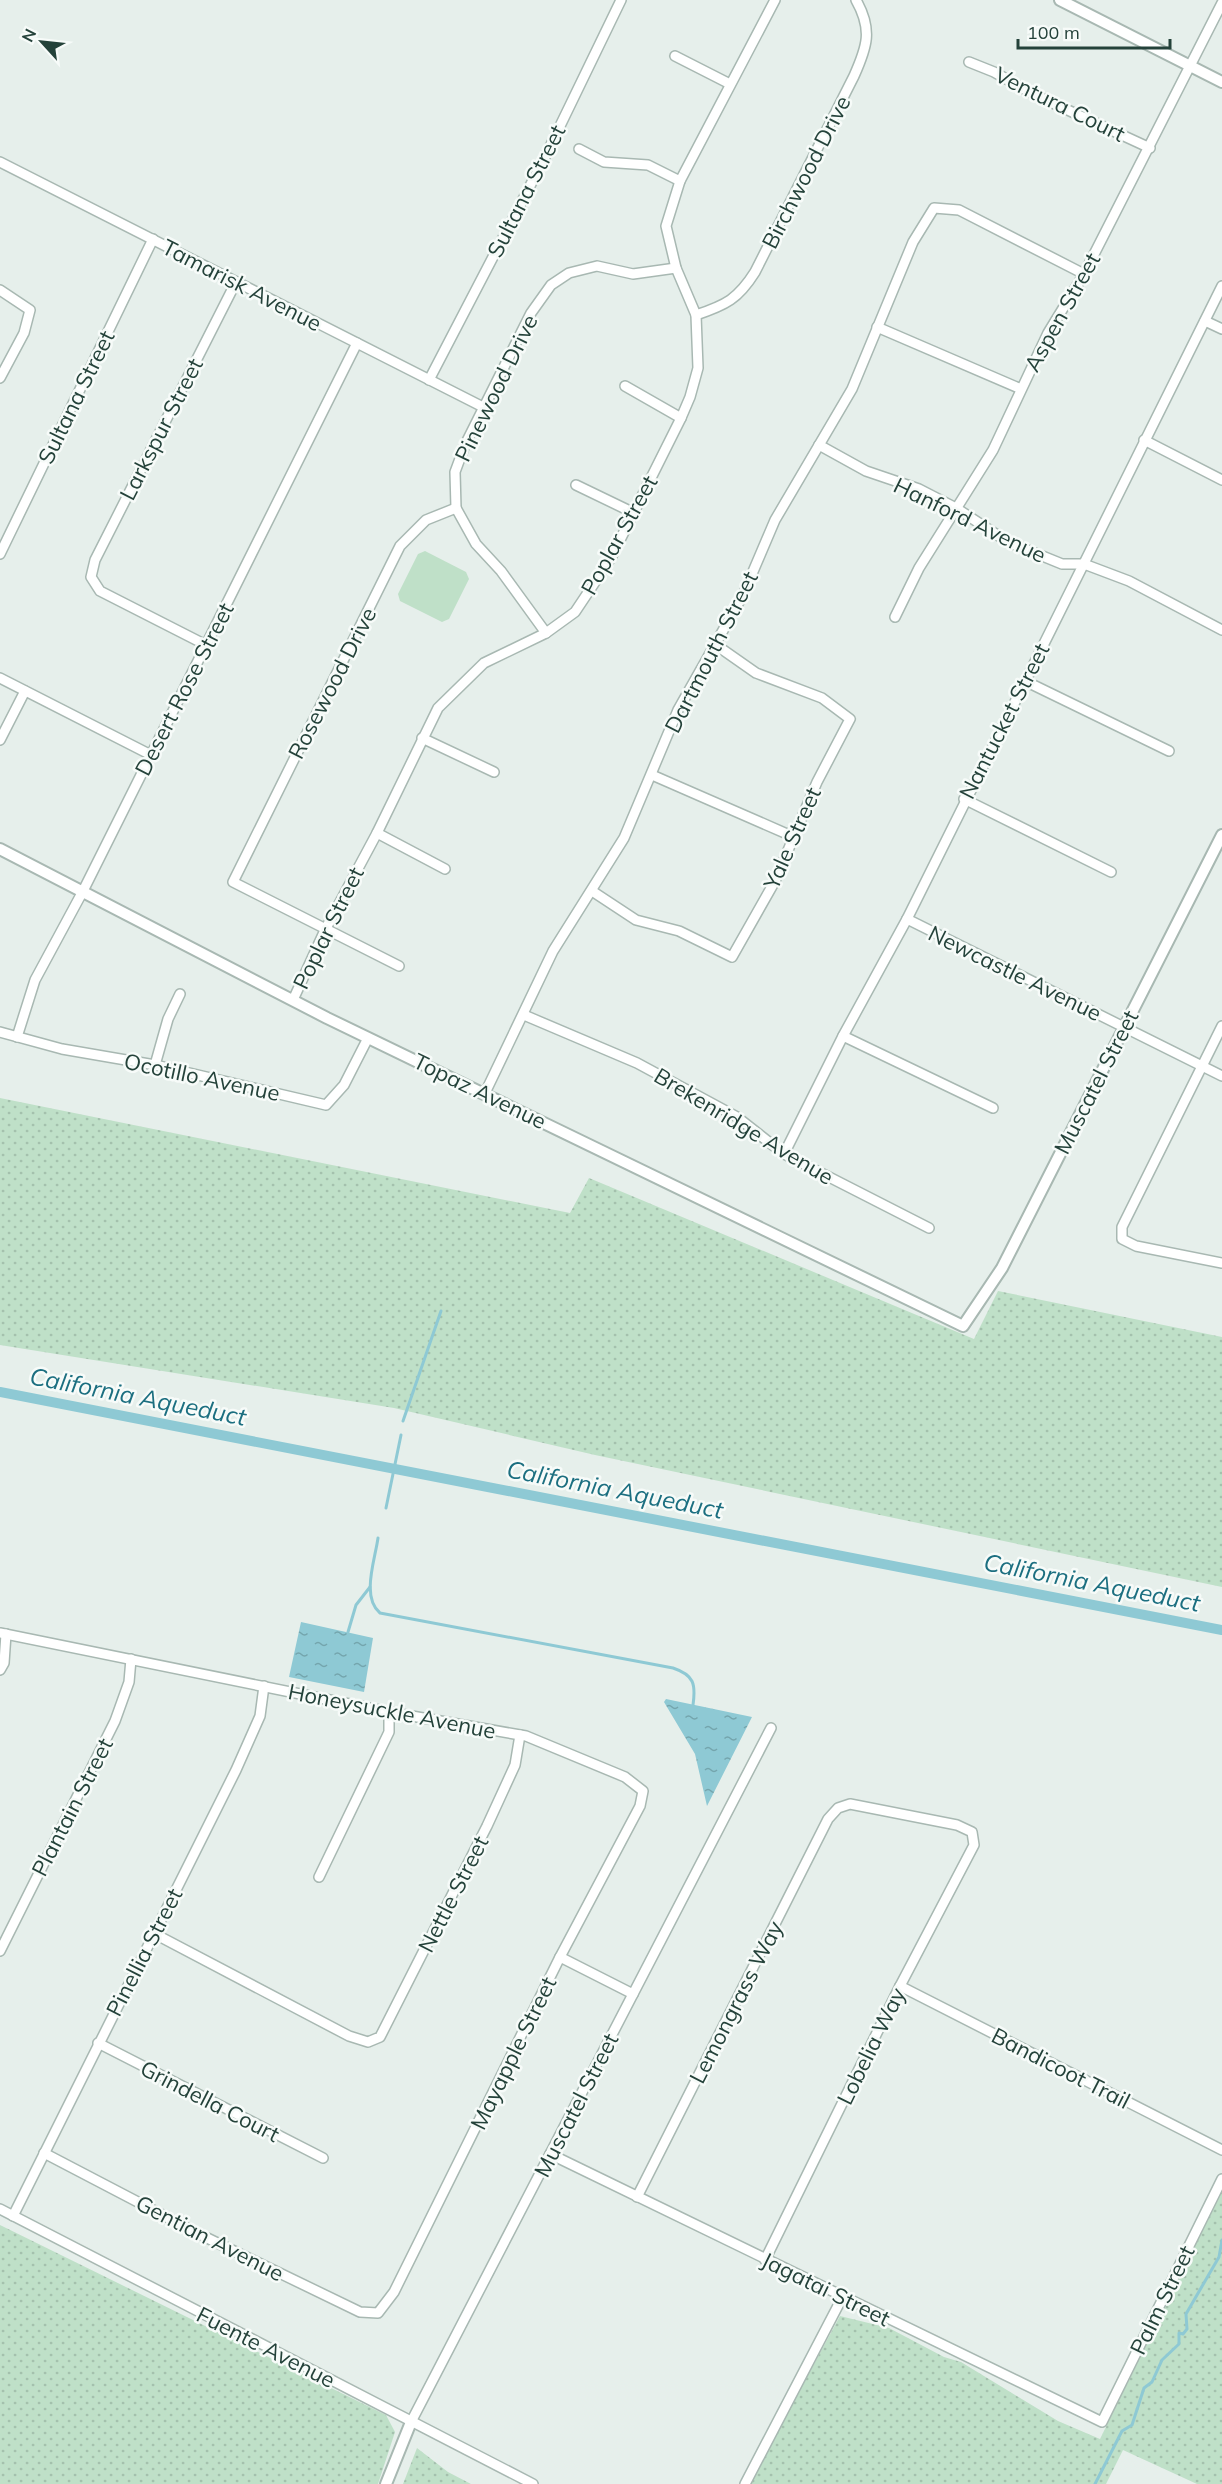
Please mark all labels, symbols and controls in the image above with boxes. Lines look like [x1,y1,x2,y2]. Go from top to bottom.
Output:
north arrow [12,12,72,72]
scale bar [1018,12,1170,50]
text: 100 m [1027,21,1080,44]
text: N [17,25,40,45]
street label: Ventura Court [990,60,1130,148]
street label: Birchwood Drive [755,91,857,253]
street label: Sultana Street [481,120,572,262]
street label: Tamarisk Avenue [158,233,326,337]
street label: Aspen Street [1018,247,1106,376]
street label: Pinewood Drive [448,310,544,466]
street label: Sultana Street [32,325,121,468]
street label: Larkspur Street [113,353,209,505]
street label: Poplar Street [575,470,664,600]
street label: Hanford Avenue [889,471,1051,569]
street label: Dartmouth Street [658,566,764,738]
street label: Desert Rose Street [128,598,240,780]
street label: Rosewood Drive [282,602,382,764]
street label: Nantucket Street [953,638,1055,804]
street label: Yale Street [757,782,827,894]
street label: Poplar Street [286,862,370,994]
street label: Newcastle Avenue [924,919,1106,1027]
street label: Muscatel Street [1048,1005,1144,1159]
street label: Ocotillo Avenue [122,1047,282,1107]
street label: Topaz Avenue [409,1047,551,1135]
street label: Brekenridge Avenue [649,1061,839,1191]
water label: California Aqueduct [27,1360,250,1432]
water label: California Aqueduct [504,1453,727,1525]
water label: California Aqueduct [981,1546,1204,1618]
street label: Honeysuckle Avenue [286,1677,498,1745]
street label: Plantain Street [25,1733,119,1881]
street label: Nettle Street [412,1831,495,1957]
street label: Pinellia Street [100,1883,188,2021]
street label: Lemongrass Way [683,1916,789,2088]
street label: Mayapple Street [464,1972,562,2134]
street label: Lobelia Way [831,1983,912,2109]
street label: Bandicoot Trail [987,2021,1135,2115]
street label: Muscatel Street [528,2028,624,2182]
street label: Grindella Court [136,2054,285,2148]
street label: Gentian Avenue [131,2189,289,2287]
street label: Palm Street [1124,2241,1201,2359]
street label: Jagatai Street [757,2246,895,2332]
street label: Fuente Avenue [192,2300,340,2394]

